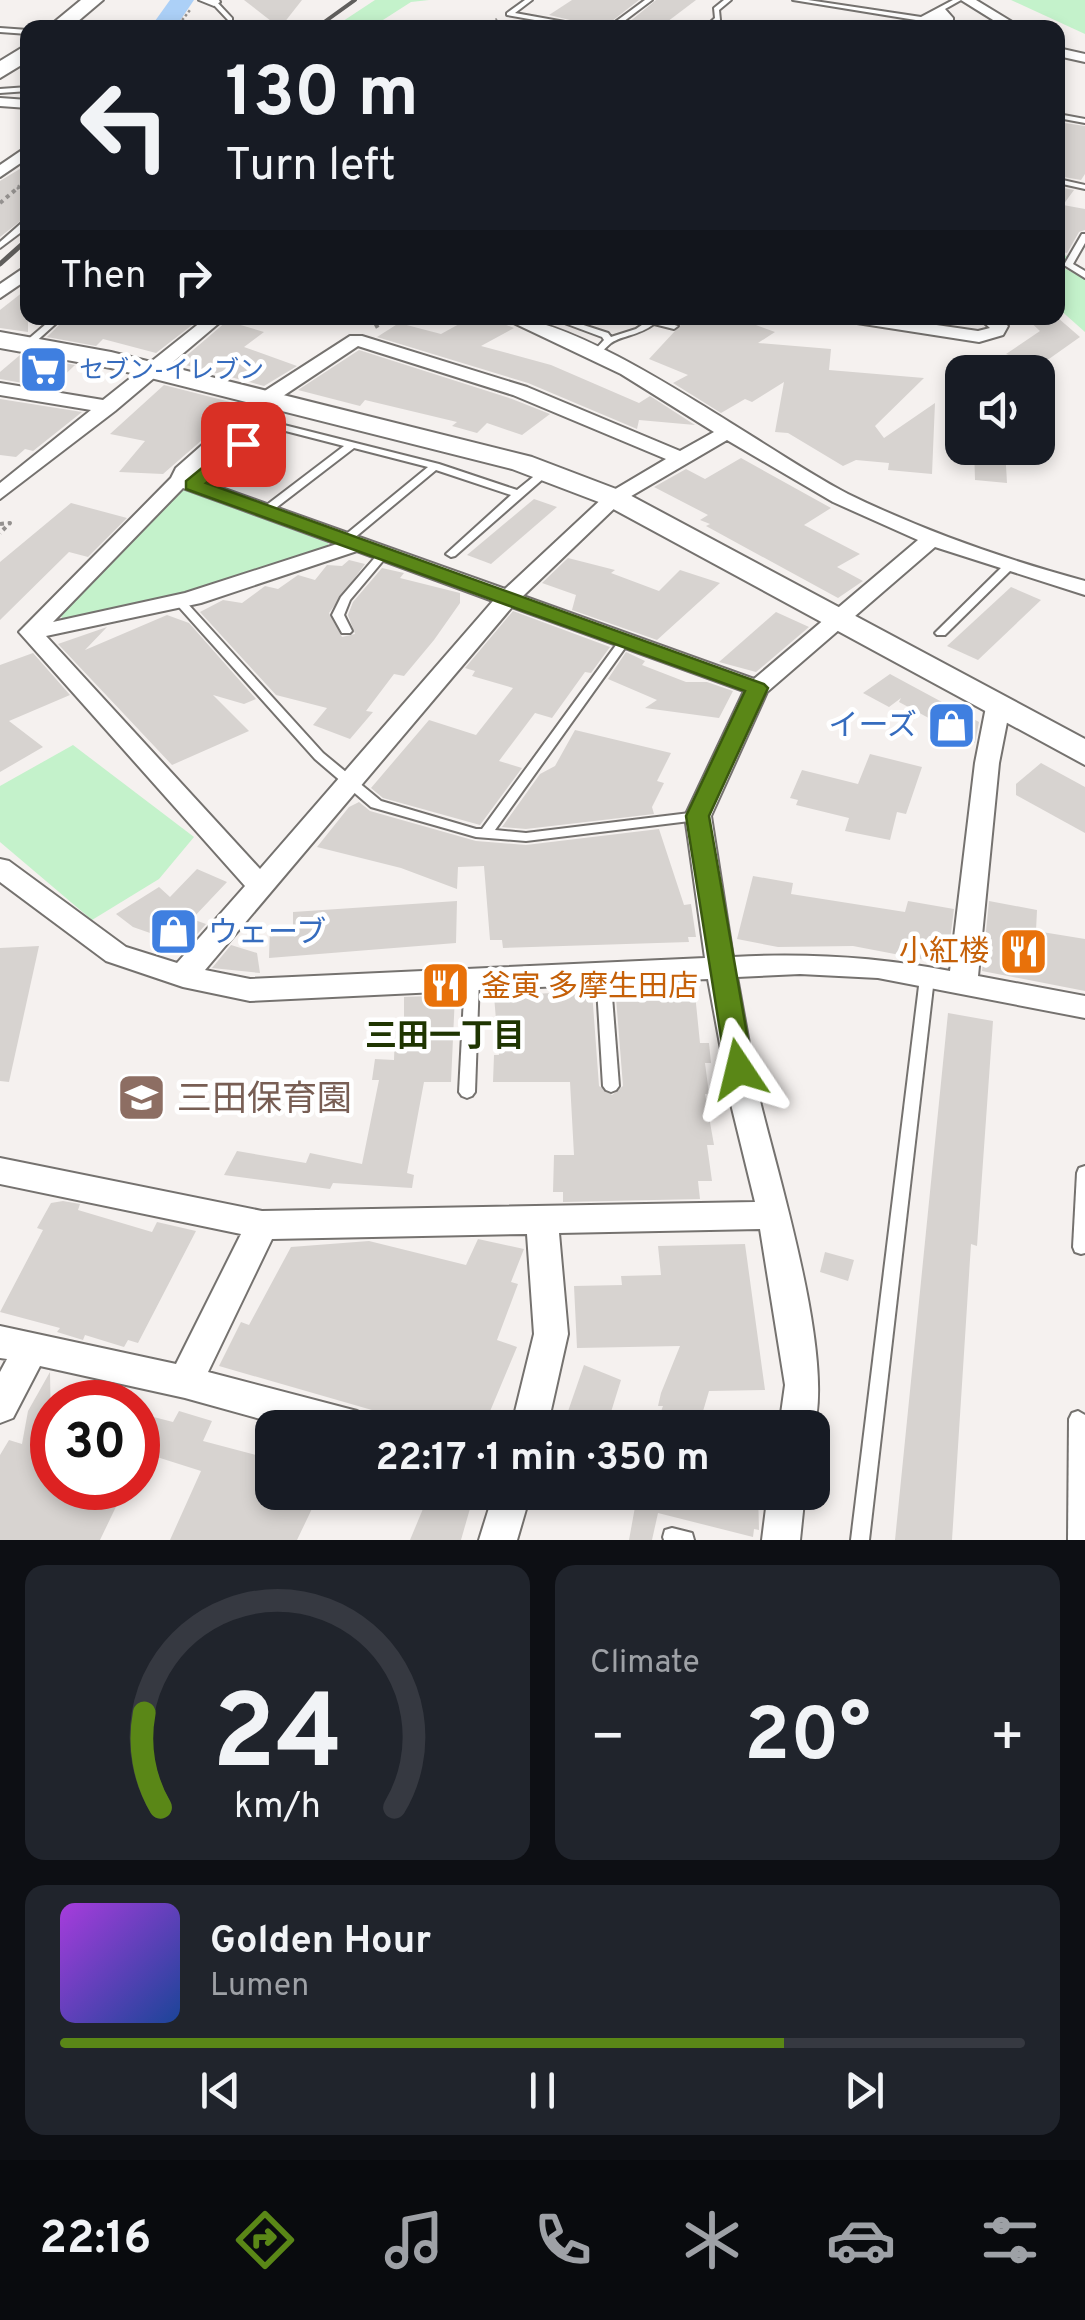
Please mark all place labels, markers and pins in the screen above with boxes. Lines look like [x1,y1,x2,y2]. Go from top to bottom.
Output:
supermarket icon: セブン-イレブン [18,343,70,395]
place label: セブン-イレブン [79,356,264,388]
pin [201,402,286,487]
shop icon: イーズ [926,699,978,751]
place label: イーズ [829,709,917,746]
shop icon: ウェーブ [147,906,199,958]
place label: ウェーブ [208,916,326,953]
restaurant icon: 小紅楼 [998,925,1050,977]
place label: 小紅楼 [899,935,989,972]
restaurant icon: 釜寅 多摩生田店 [420,960,472,1012]
place label: 釜寅 多摩生田店 [481,970,698,1007]
school or university icon: 三田保育園 [116,1072,168,1124]
place label: 三田保育園 [177,1079,352,1123]

